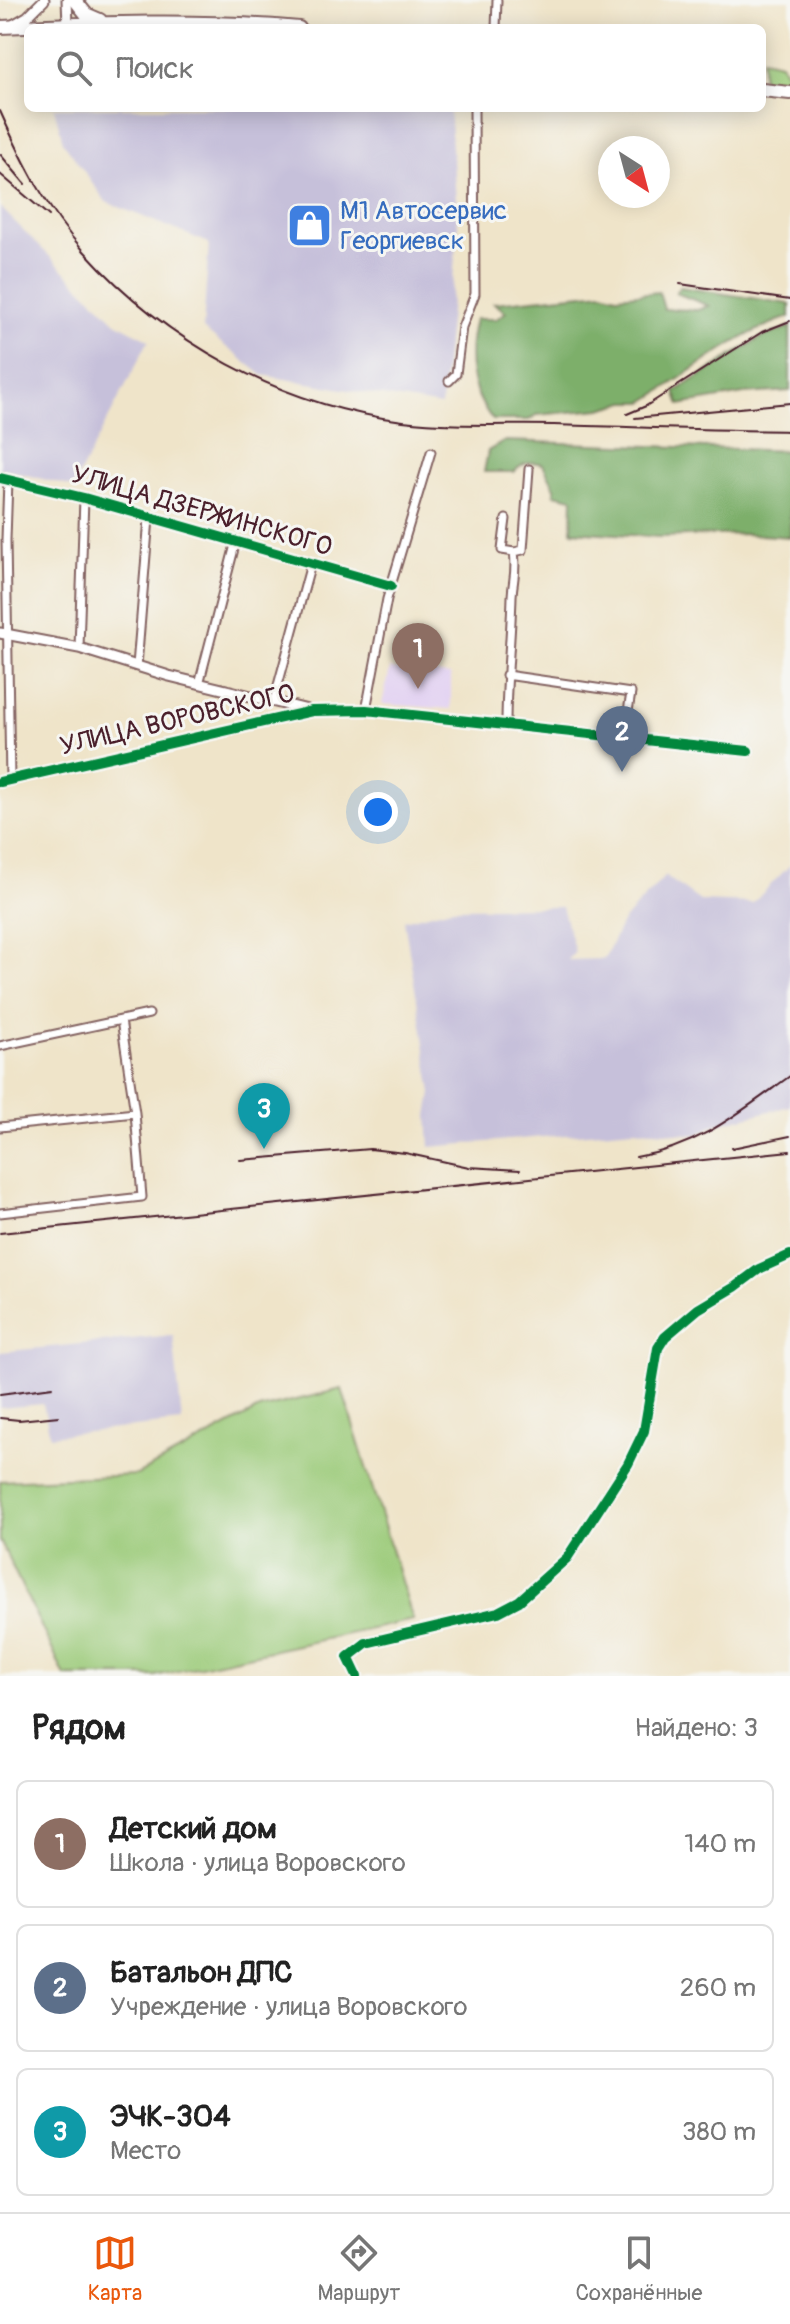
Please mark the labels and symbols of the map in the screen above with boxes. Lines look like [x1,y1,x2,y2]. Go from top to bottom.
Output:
north arrow [598,136,670,208]
place label: М1 Автосервис Георгиевск [340,195,507,257]
shop icon: М1 Автосервис Георгиевск [285,201,333,249]
street label: УЛИЦА ДЗЕРЖИНСКОГО [68,458,336,563]
pin: 1 [392,623,444,689]
street label: УЛИЦА ВОРОВСКОГО [57,677,298,763]
pin: 2 [596,706,648,772]
your location [358,792,398,832]
pin: 3 [238,1083,290,1149]

